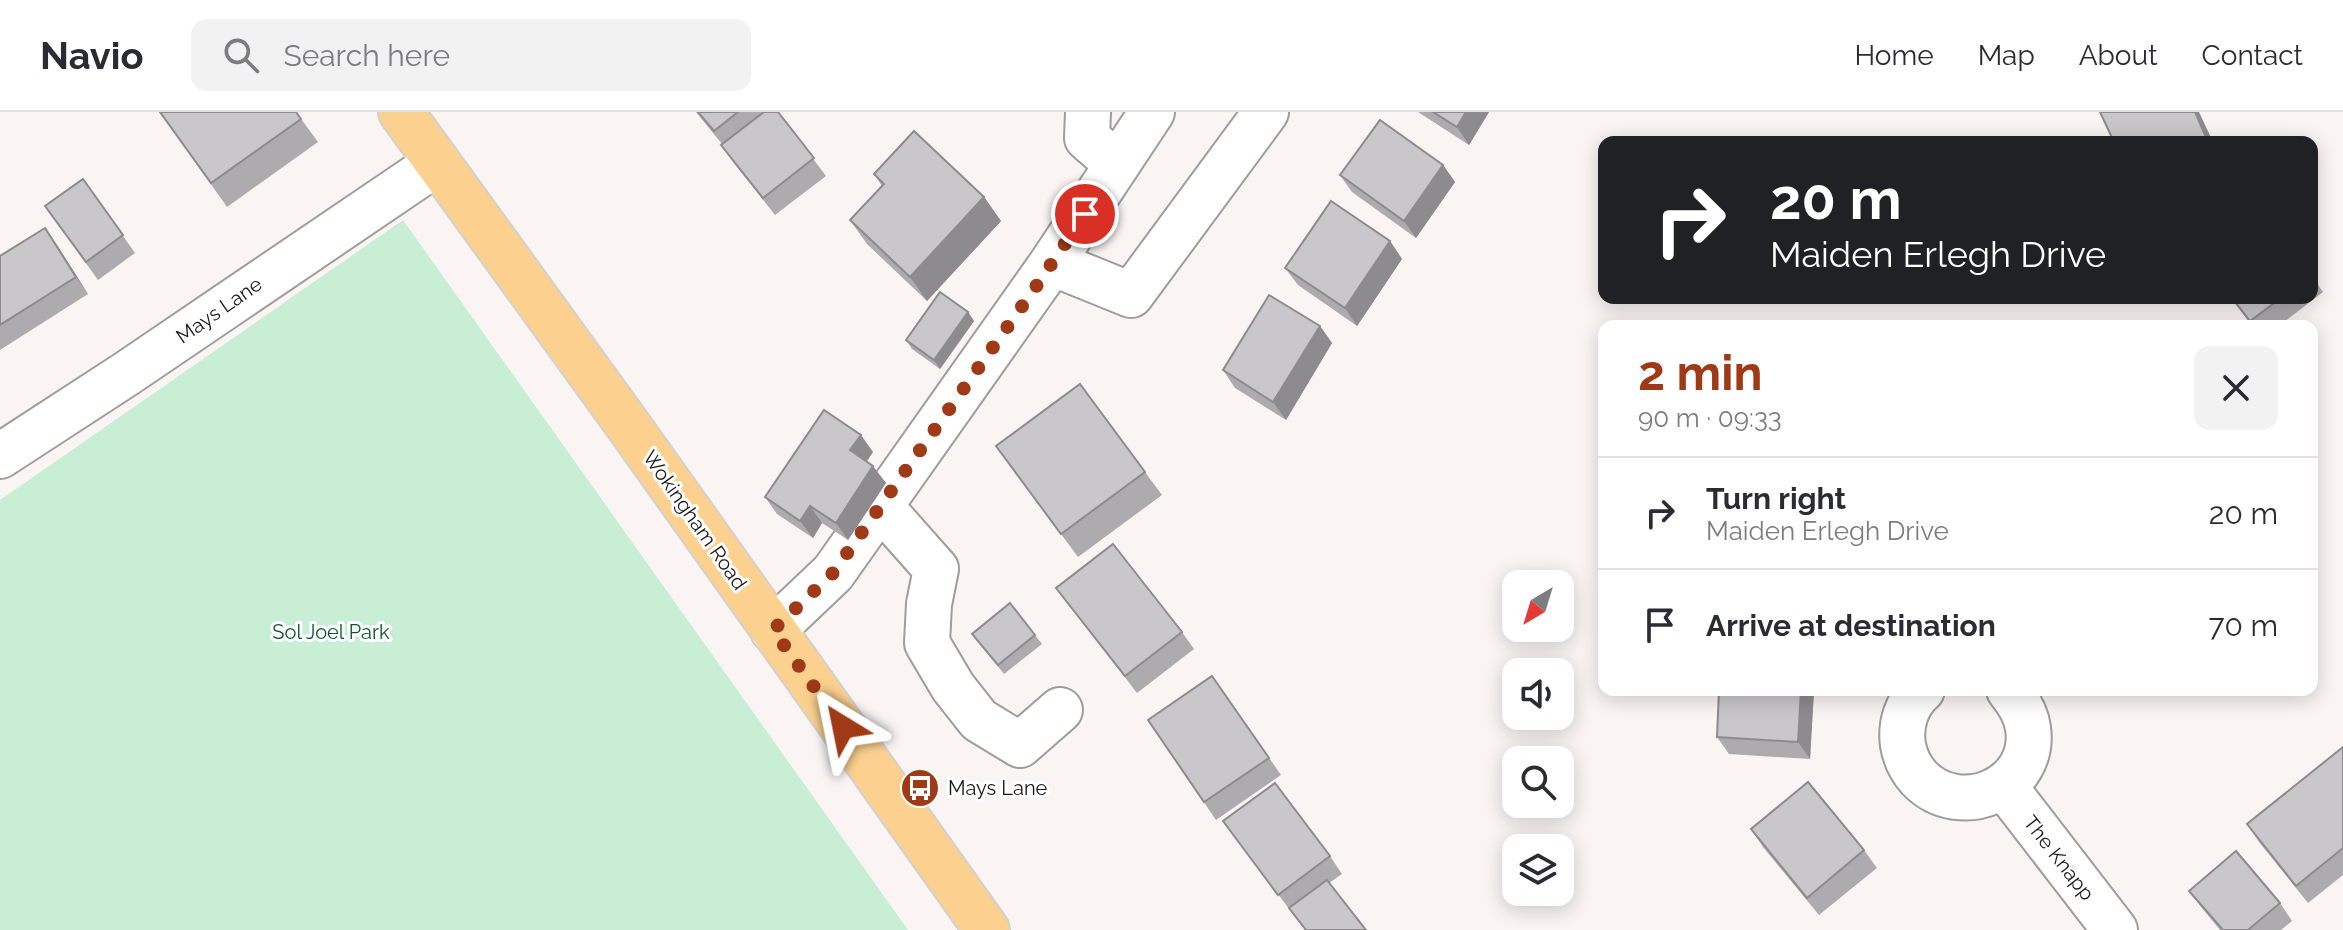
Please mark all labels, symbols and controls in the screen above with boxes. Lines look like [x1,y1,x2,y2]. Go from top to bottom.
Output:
search box [191,19,751,91]
text: Navio [40,33,143,78]
icon: search [219,33,263,77]
text: Search here [283,38,450,73]
text: Home [1854,39,1934,72]
text: Map [1978,39,2035,72]
text: About [2079,39,2158,72]
text: Contact [2202,39,2303,72]
text: 20 m [1770,166,1902,232]
icon: right [1638,168,1742,272]
pin [1051,180,1119,248]
icon: arrive [1063,192,1107,236]
text: Maiden Erlegh Drive [1770,233,2106,275]
street label: Mays Lane [171,272,267,348]
text: 2 min [1638,345,1763,401]
button: close [2194,346,2278,430]
text: 90 m · 09:33 [1638,403,1782,433]
street label: Wokingham Road [638,446,752,594]
text: Turn right [1706,481,1846,516]
icon: right [1638,491,1682,535]
text: 20 m [2209,496,2278,531]
text: Maiden Erlegh Drive [1706,516,1949,546]
north arrow [1502,570,1574,642]
map controls [1502,570,1574,906]
icon: arrive [1638,603,1682,647]
text: Arrive at destination [1706,608,1996,643]
text: 70 m [2208,608,2278,643]
park label: Sol Joel Park [272,620,390,644]
button: sound [1502,658,1574,730]
position arrow [801,685,885,769]
button: search [1502,746,1574,818]
bus stop icon: Mays Lane [899,767,941,809]
place label: Mays Lane [948,776,1048,800]
street label: The Knapp [2019,811,2099,905]
button: layers [1502,834,1574,906]

